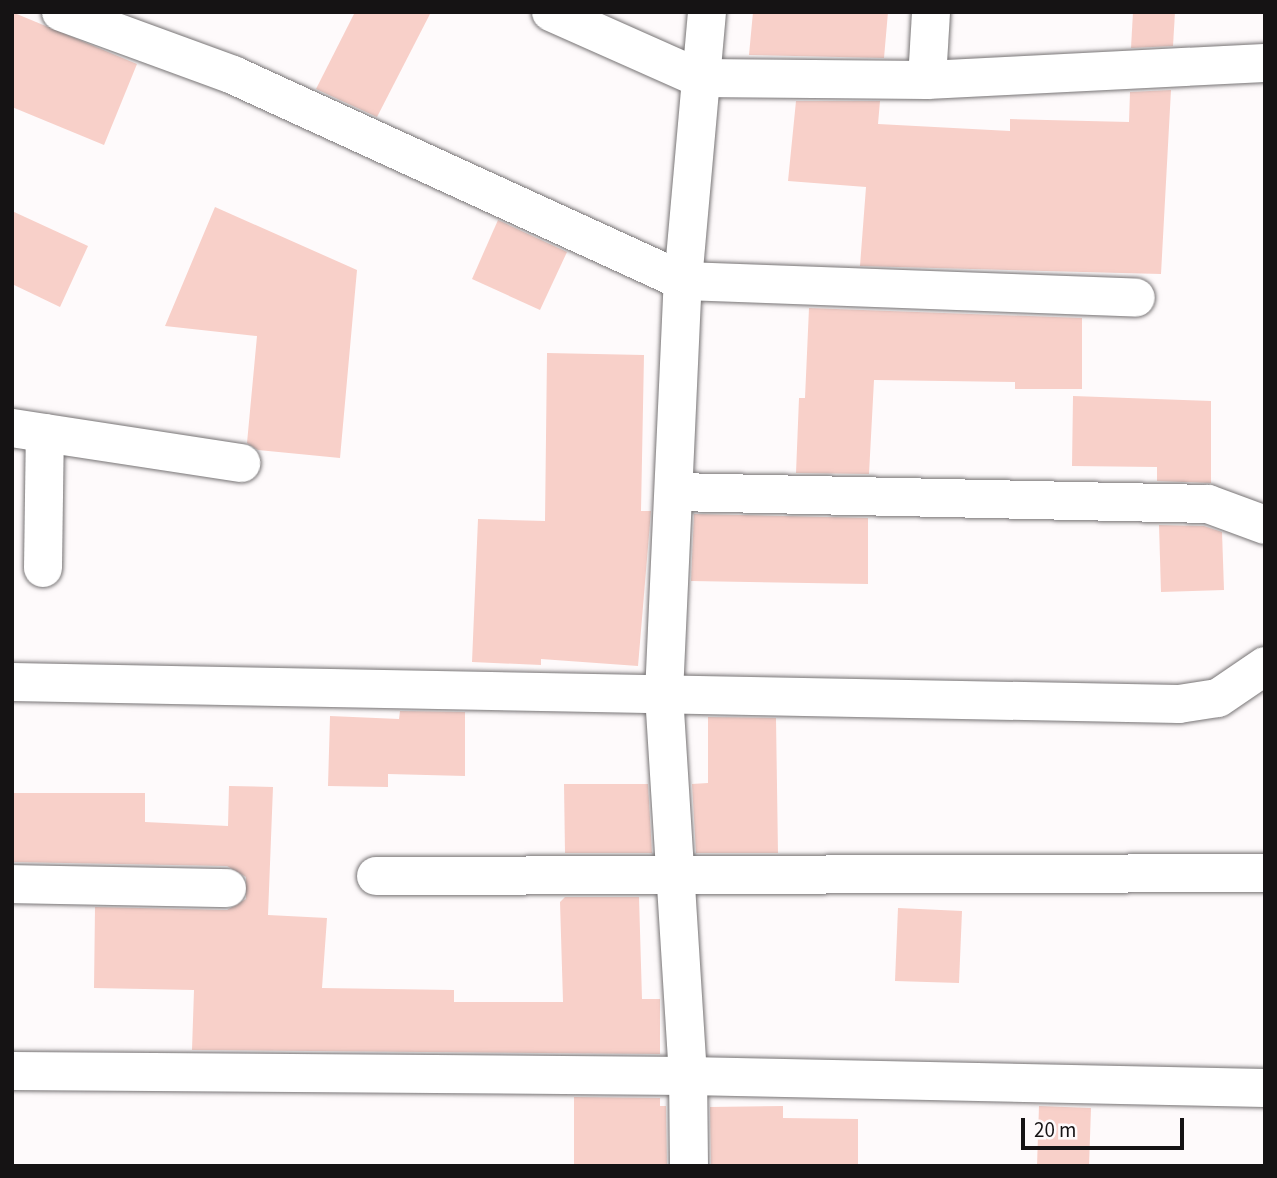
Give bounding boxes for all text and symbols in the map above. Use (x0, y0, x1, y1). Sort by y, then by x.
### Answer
scale bar (1025, 1104, 1188, 1148)
text: 20 m (1034, 1115, 1076, 1145)

